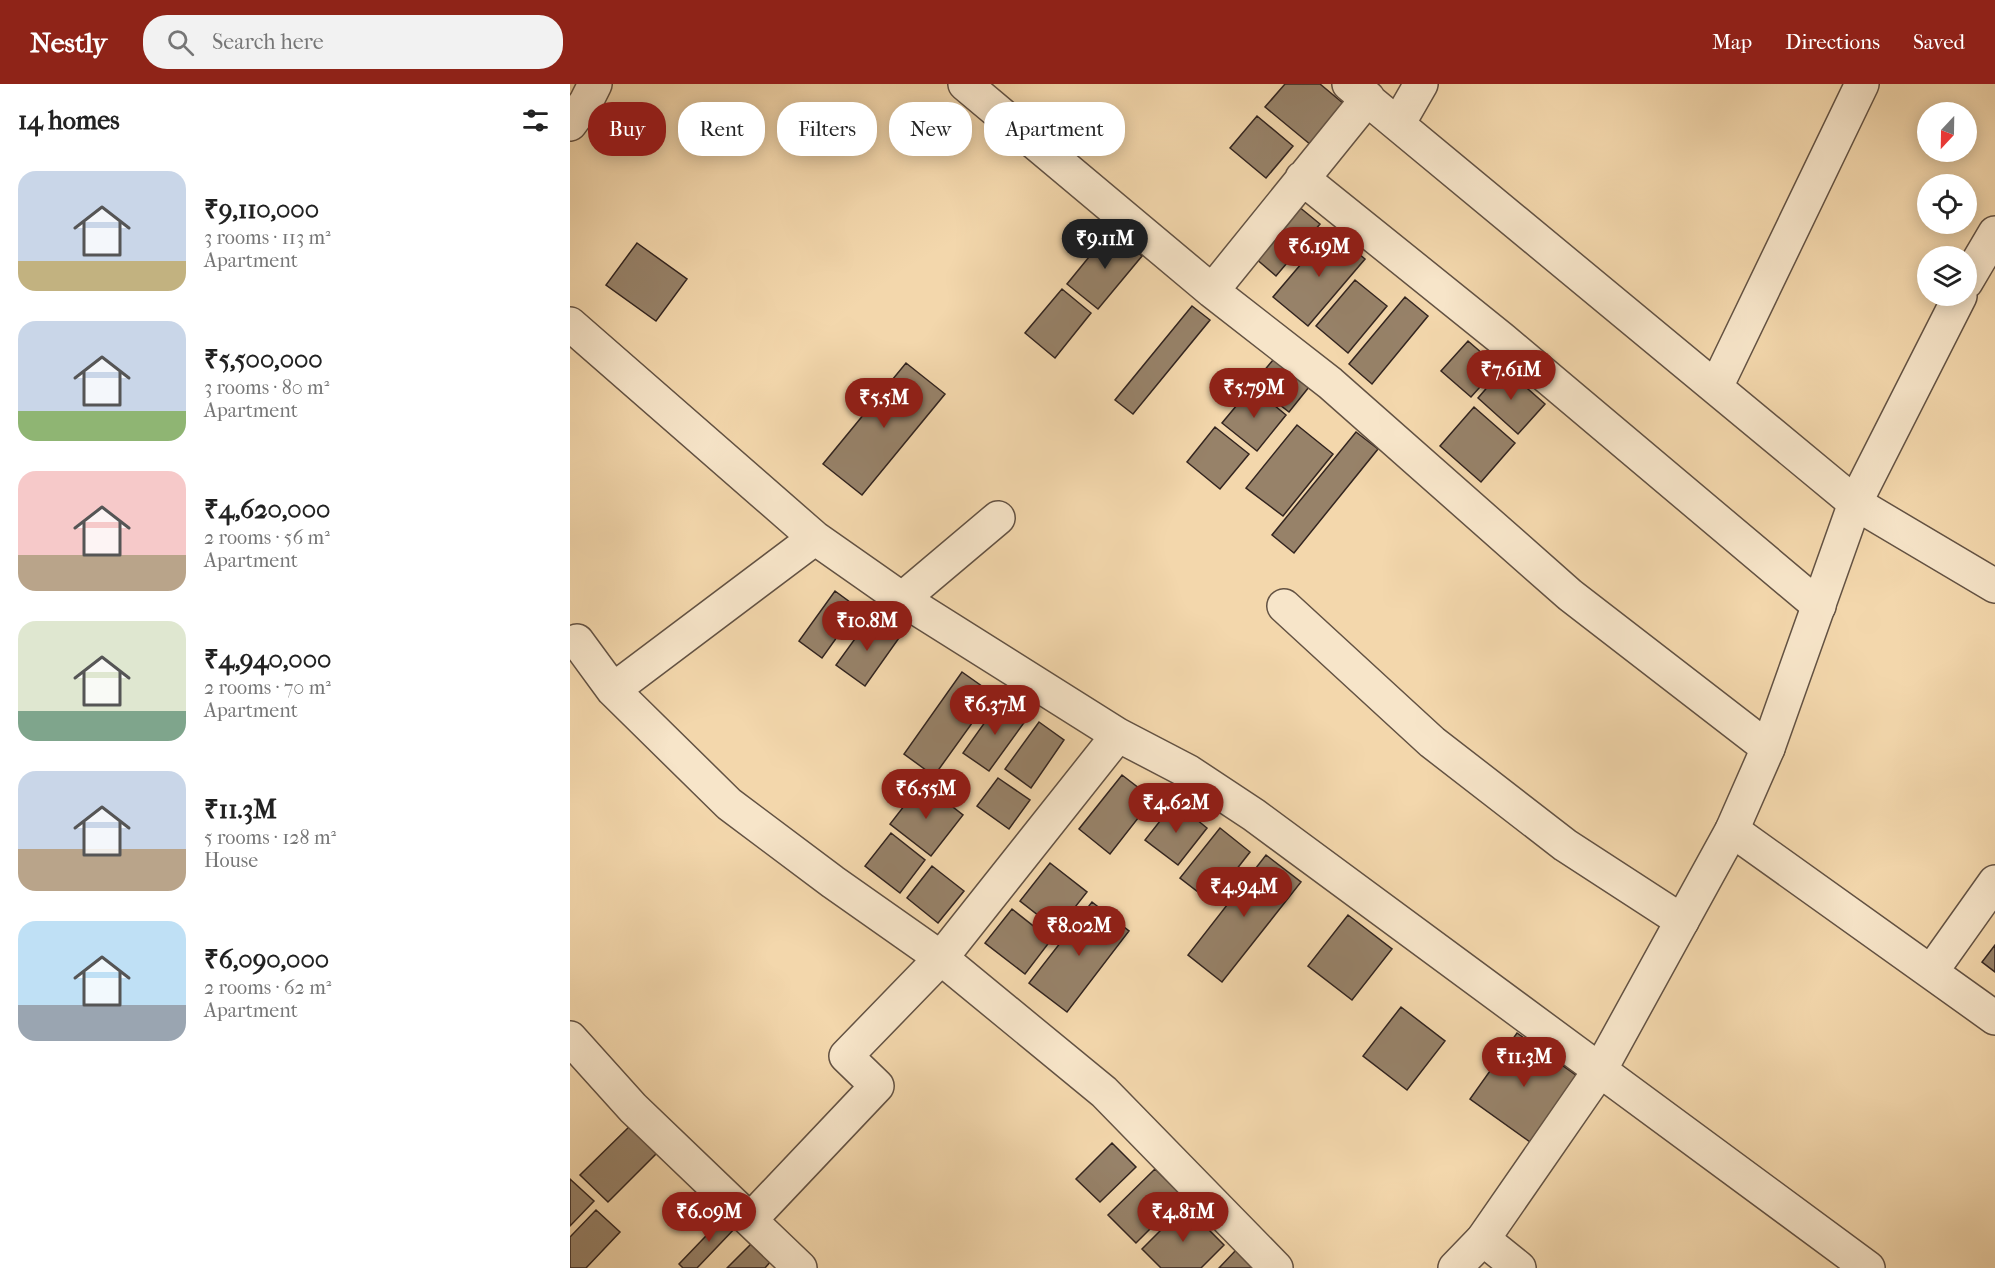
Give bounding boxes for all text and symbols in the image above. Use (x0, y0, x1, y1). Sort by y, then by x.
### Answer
search box (143, 15, 563, 69)
text: Nestly (30, 26, 107, 59)
icon: search (164, 26, 197, 59)
text: Search here (212, 29, 324, 55)
text: Map (1712, 30, 1752, 54)
text: Directions (1785, 30, 1880, 54)
text: Saved (1913, 30, 1965, 54)
chip: Buy (588, 102, 666, 156)
chip: Rent (678, 102, 765, 156)
chip: Filters (777, 102, 877, 156)
chip: New (889, 102, 972, 156)
chip: Apartment (984, 102, 1125, 156)
north arrow (1917, 102, 1977, 162)
map controls (1917, 102, 1977, 306)
icon: filters (519, 104, 552, 137)
text: 14 homes (18, 105, 120, 136)
button: locate (1917, 174, 1977, 234)
text: ₹9,110,000 (204, 194, 319, 225)
icon: home (66, 195, 138, 267)
pin: ₹9.11M (1056, 219, 1154, 270)
text: 3 rooms · 113 m² (204, 226, 331, 249)
text: ₹9.11M (1076, 227, 1134, 250)
pin: ₹6.19M (1270, 227, 1368, 278)
text: ₹6.19M (1288, 235, 1350, 258)
button: layers (1917, 246, 1977, 306)
text: Apartment (204, 249, 298, 272)
text: ₹5,500,000 (204, 344, 323, 375)
icon: home (66, 345, 138, 417)
pin: ₹7.61M (1462, 350, 1560, 401)
text: ₹7.61M (1481, 358, 1541, 381)
pin: ₹5.79M (1205, 368, 1303, 419)
text: 3 rooms · 80 m² (204, 376, 329, 399)
text: ₹5.79M (1223, 376, 1285, 399)
pin: ₹5.5M (842, 378, 926, 429)
text: ₹5.5M (859, 386, 909, 409)
text: Apartment (204, 399, 298, 422)
text: ₹4,620,000 (204, 494, 330, 525)
icon: home (66, 495, 138, 567)
text: 2 rooms · 56 m² (204, 526, 330, 549)
text: Apartment (204, 549, 298, 572)
pin: ₹10.8M (818, 601, 916, 652)
text: ₹10.8M (836, 609, 898, 632)
text: ₹4,940,000 (204, 644, 331, 675)
icon: home (66, 645, 138, 717)
text: 2 rooms · 70 m² (204, 676, 331, 699)
pin: ₹6.37M (946, 685, 1044, 736)
text: ₹6.37M (964, 693, 1026, 716)
text: Apartment (204, 699, 298, 722)
pin: ₹6.55M (877, 769, 975, 820)
text: ₹6.55M (896, 777, 956, 800)
pin: ₹4.62M (1127, 783, 1225, 834)
text: ₹4.62M (1142, 791, 1210, 814)
text: ₹11.3M (204, 794, 277, 825)
icon: home (66, 795, 138, 867)
text: 5 rooms · 128 m² (204, 826, 336, 849)
text: House (204, 849, 258, 872)
pin: ₹4.94M (1195, 867, 1293, 918)
text: ₹4.94M (1210, 875, 1278, 898)
pin: ₹8.02M (1030, 906, 1128, 957)
text: ₹8.02M (1047, 914, 1111, 937)
text: ₹6,090,000 (204, 944, 329, 975)
icon: home (66, 945, 138, 1017)
text: 2 rooms · 62 m² (204, 976, 331, 999)
text: Apartment (204, 999, 298, 1022)
pin: ₹11.3M (1475, 1037, 1573, 1088)
text: ₹11.3M (1496, 1045, 1552, 1068)
pin: ₹6.09M (660, 1192, 758, 1243)
pin: ₹4.81M (1134, 1192, 1232, 1243)
text: ₹6.09M (676, 1200, 742, 1223)
text: ₹4.81M (1151, 1200, 1215, 1223)

